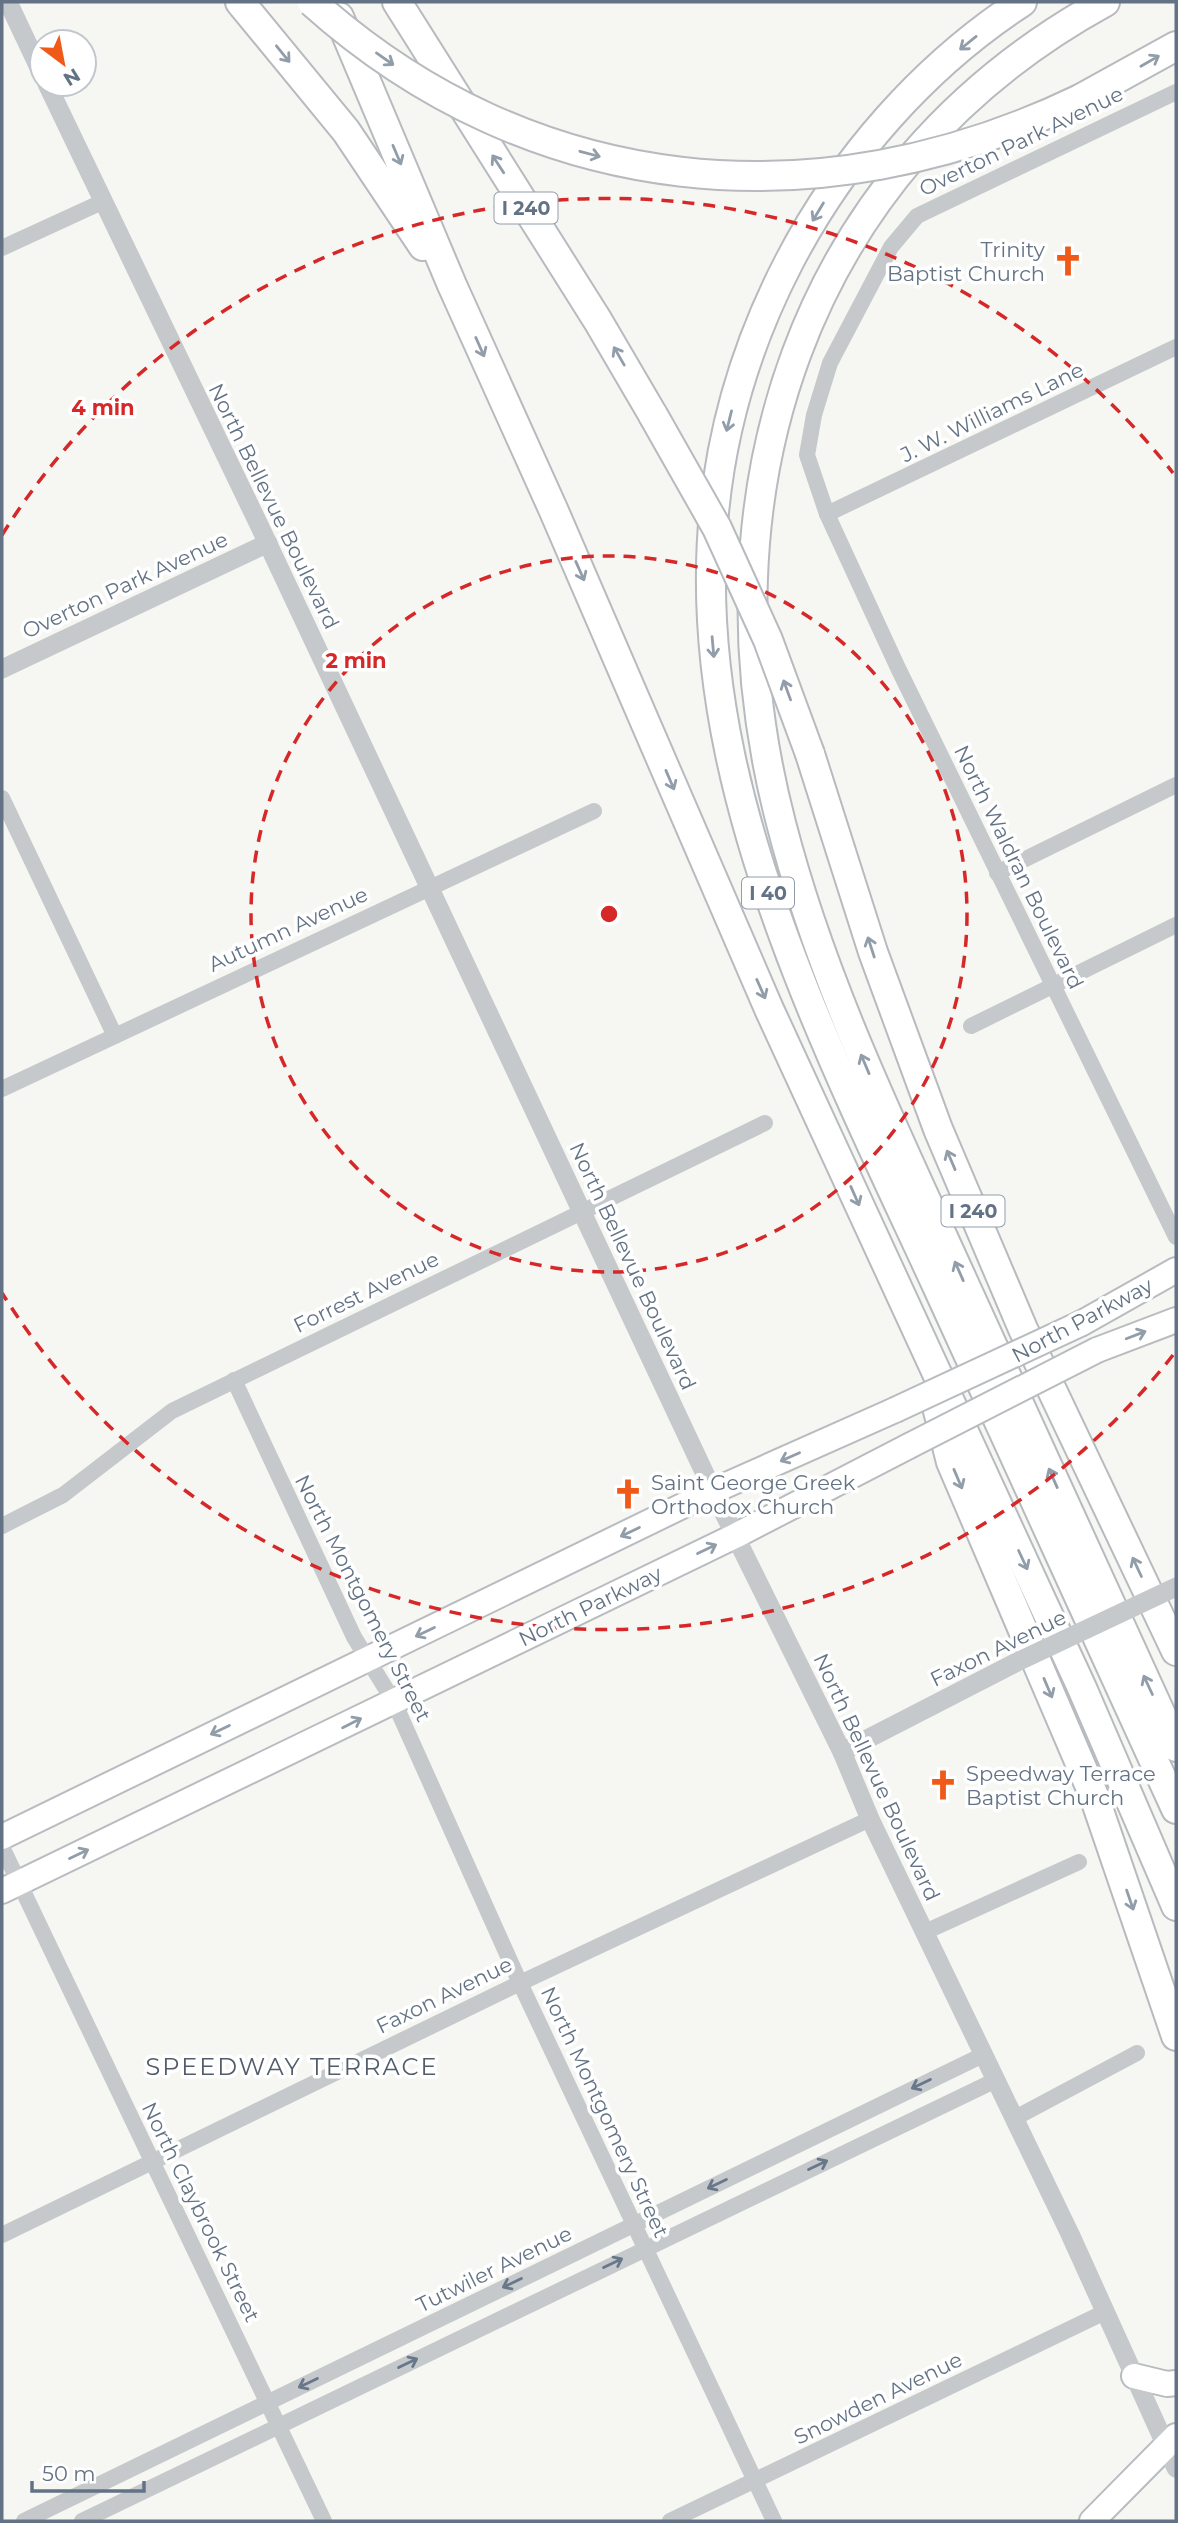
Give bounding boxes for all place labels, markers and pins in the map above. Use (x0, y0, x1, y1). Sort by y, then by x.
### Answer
place label: Trinity Baptist Church (887, 237, 1046, 286)
church icon: Trinity Baptist Church (1051, 244, 1085, 278)
centre of rings (597, 902, 621, 926)
place label: Saint George Greek Orthodox Church (651, 1470, 856, 1519)
church icon: Saint George Greek Orthodox Church (611, 1477, 645, 1511)
place label: Speedway Terrace Baptist Church (966, 1761, 1156, 1810)
church icon: Speedway Terrace Baptist Church (926, 1768, 960, 1802)

